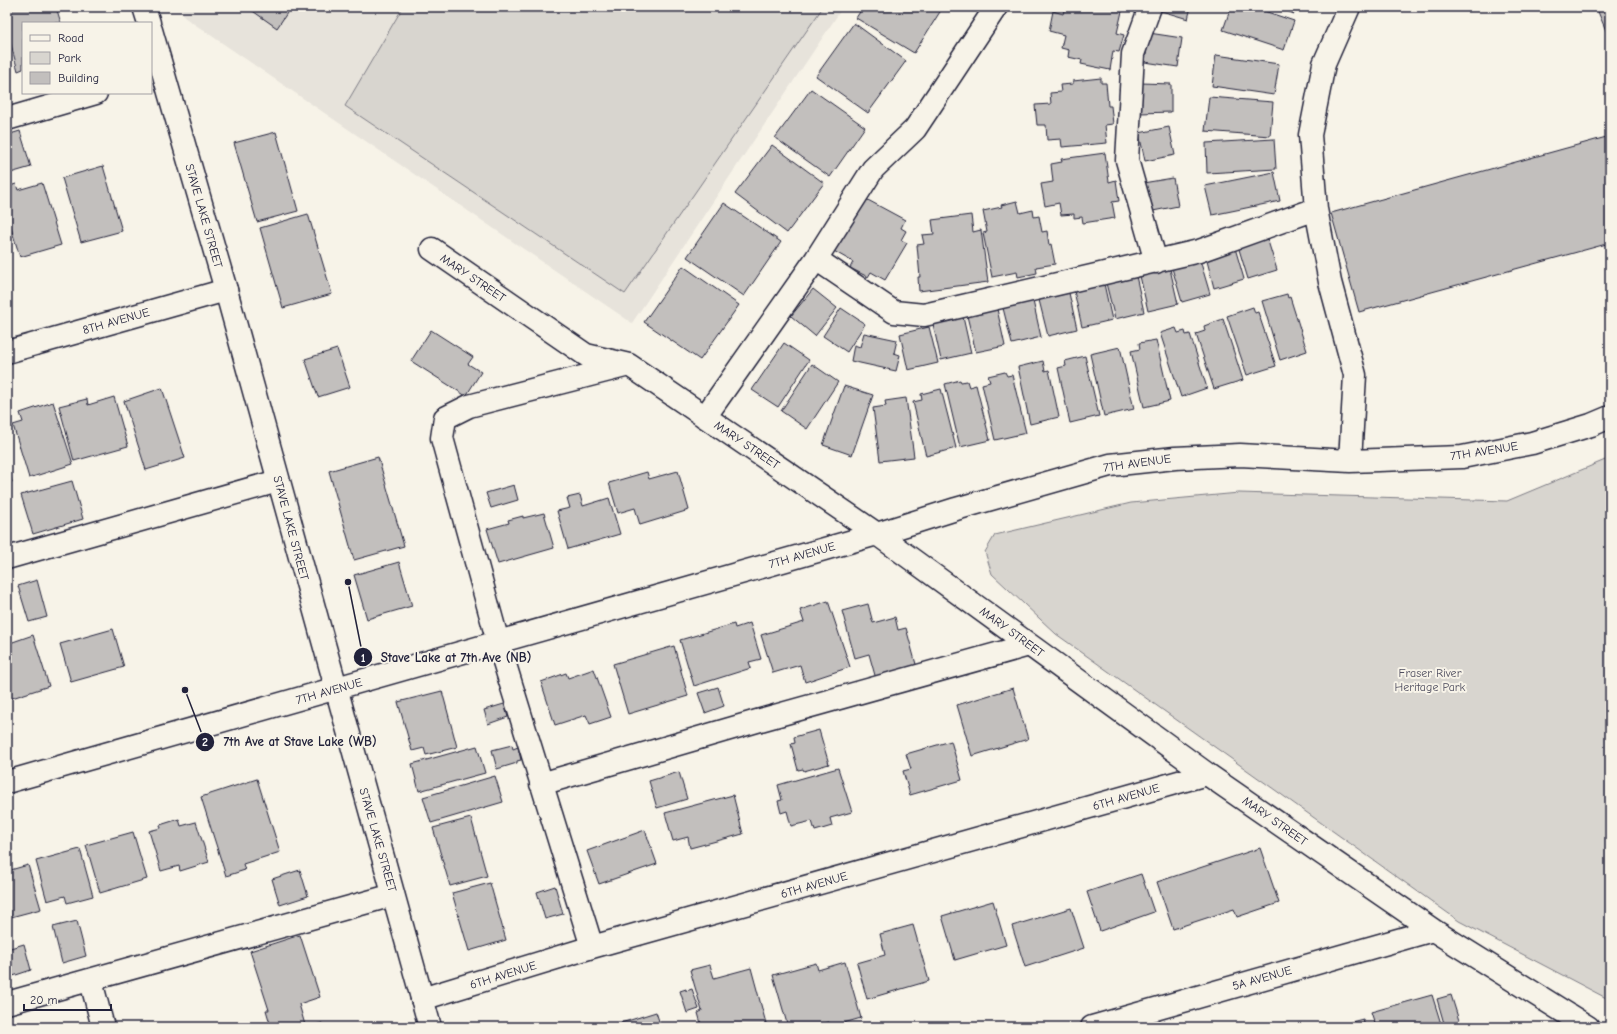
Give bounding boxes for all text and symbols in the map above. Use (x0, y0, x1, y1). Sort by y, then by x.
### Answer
legend (22, 22, 152, 94)
text: Road (58, 31, 84, 45)
text: Park (58, 51, 81, 65)
text: Building (58, 71, 99, 85)
street label: STAVE LAKE STREET (182, 162, 226, 270)
street label: MARY STREET (438, 251, 509, 305)
street label: 8TH AVENUE (81, 305, 151, 337)
street label: MARY STREET (712, 418, 783, 472)
street label: 7TH AVENUE (1449, 439, 1519, 463)
street label: 7TH AVENUE (1102, 451, 1172, 475)
street label: STAVE LAKE STREET (270, 474, 312, 583)
street label: 7TH AVENUE (767, 539, 837, 571)
street label: MARY STREET (977, 604, 1047, 660)
callout: Stave Lake at 7th Ave (NB) (353, 645, 539, 670)
text: Stave Lake at 7th Ave (NB) (381, 650, 531, 665)
text: 1 (361, 651, 366, 665)
park label: Fraser River Heritage Park (1395, 666, 1466, 694)
street label: 7TH AVENUE (294, 675, 364, 707)
callout: 7th Ave at Stave Lake (WB) (195, 729, 384, 754)
text: 7th Ave at Stave Lake (WB) (223, 734, 377, 749)
text: 2 (202, 735, 208, 749)
street label: 6TH AVENUE (1091, 781, 1161, 813)
street label: STAVE LAKE STREET (356, 786, 400, 894)
street label: MARY STREET (1240, 793, 1311, 849)
street label: 6TH AVENUE (779, 869, 849, 901)
street label: 6TH AVENUE (468, 958, 538, 992)
street label: 5A AVENUE (1231, 963, 1293, 993)
scale bar (24, 986, 111, 1012)
text: 20 m (30, 993, 58, 1007)

